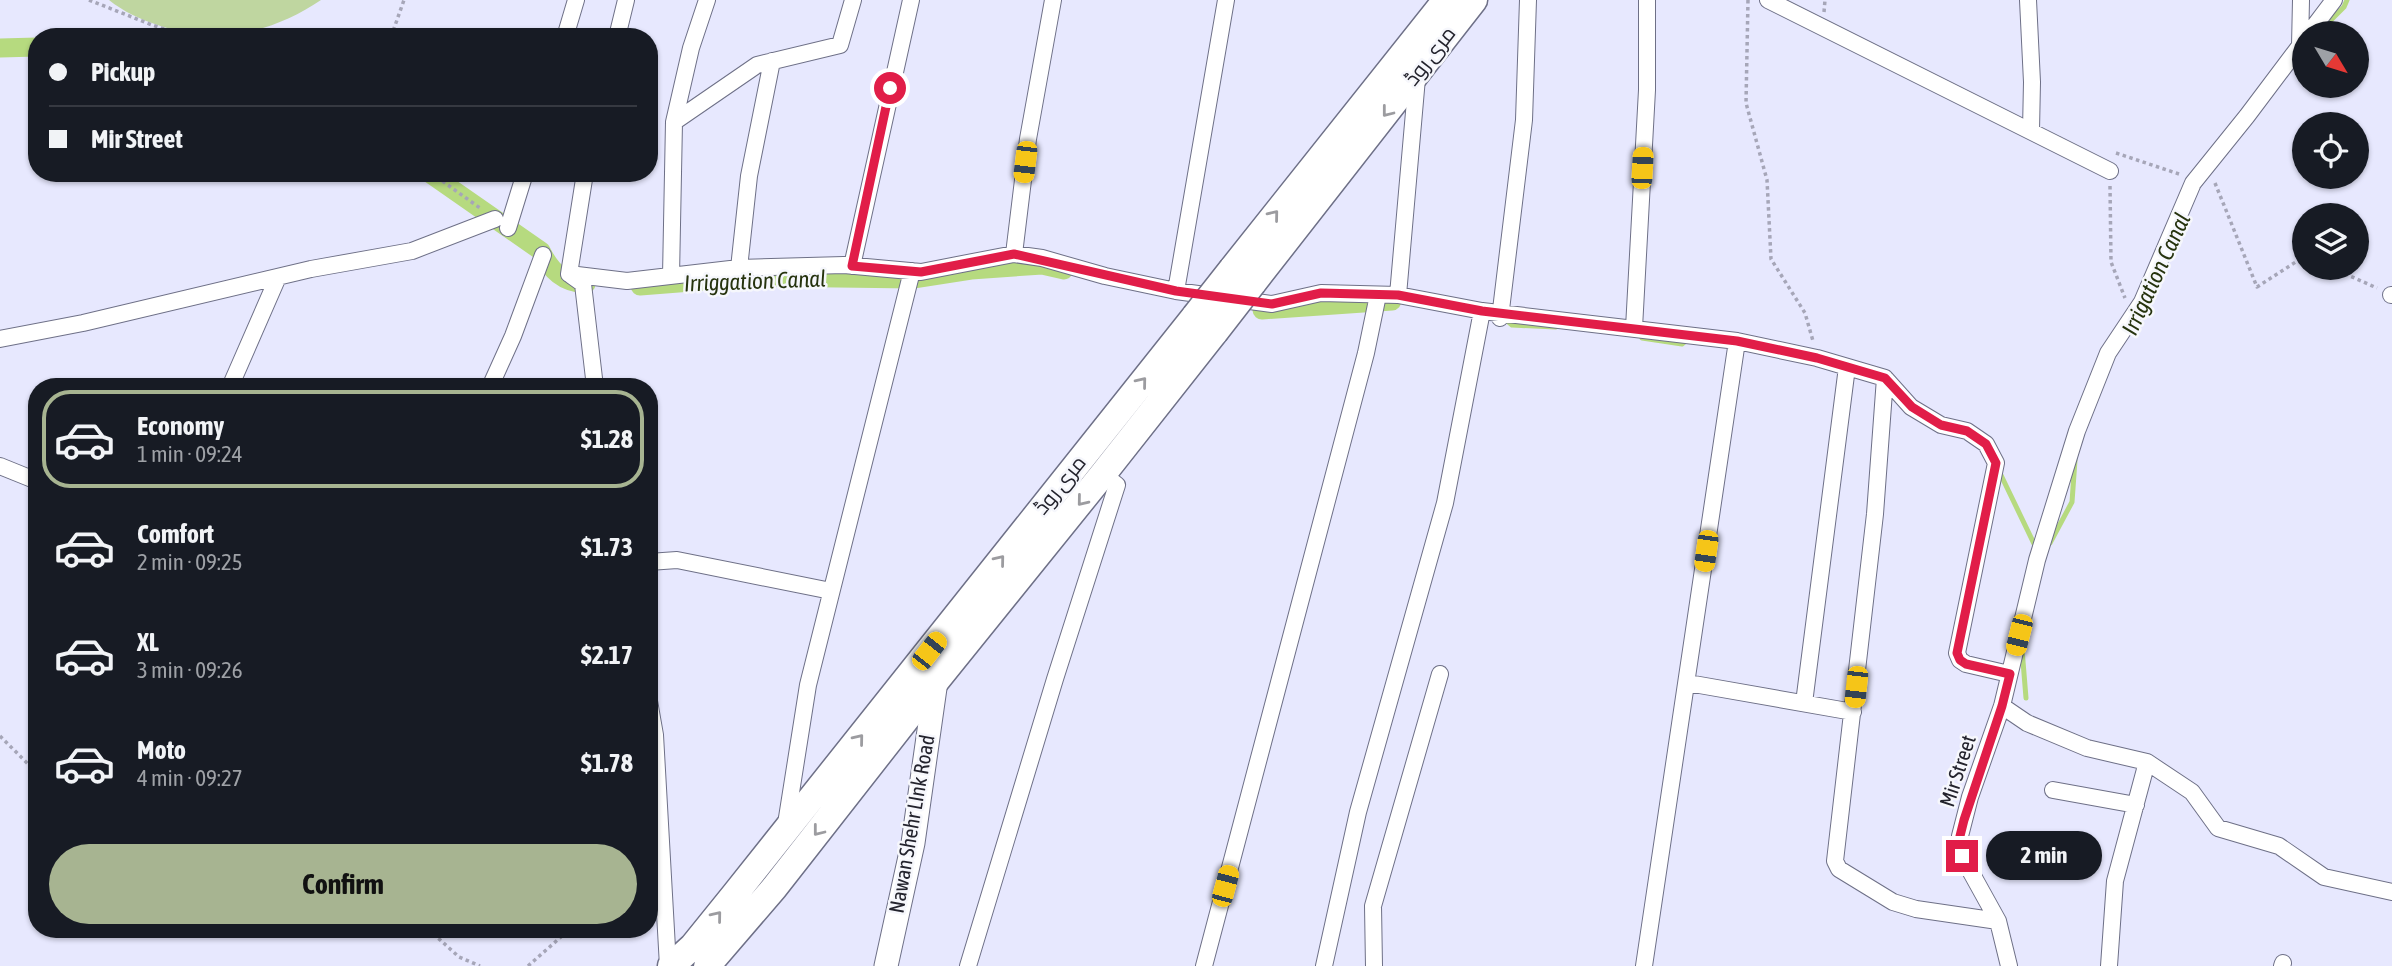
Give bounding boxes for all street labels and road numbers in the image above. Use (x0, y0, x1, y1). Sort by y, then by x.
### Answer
street label: مری روڈ (1399, 21, 1461, 91)
street label: مری روڈ (1028, 450, 1092, 520)
street label: Mir Street (1934, 732, 1980, 810)
street label: Nawan Shehr LInk Road (883, 733, 939, 915)

